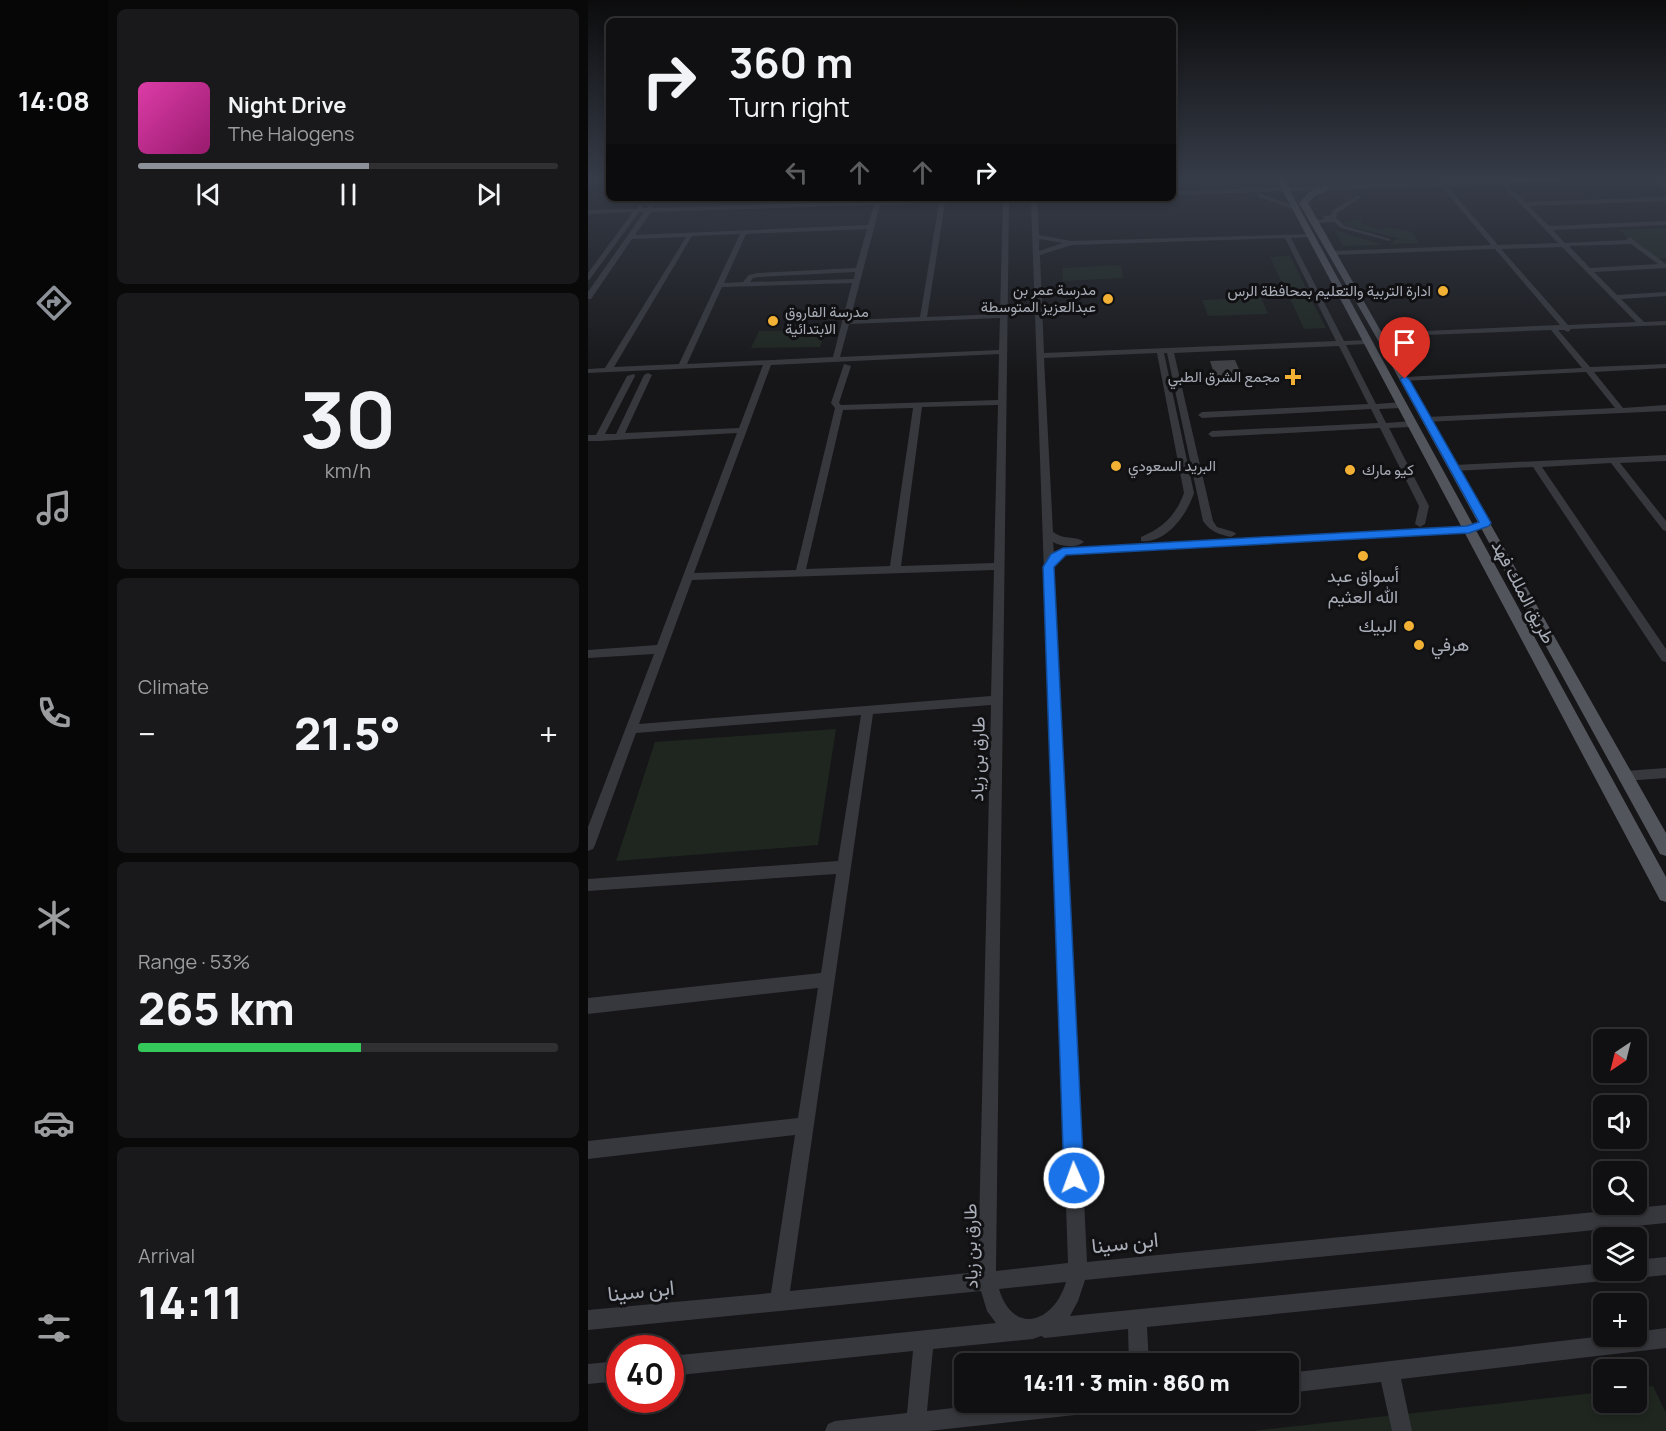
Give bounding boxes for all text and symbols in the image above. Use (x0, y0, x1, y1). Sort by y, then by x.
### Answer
text: 360 m (729, 33, 853, 91)
icon: right (630, 42, 708, 120)
text: 14:08 (18, 82, 90, 119)
text: Turn right (729, 88, 850, 125)
text: Night Drive (228, 90, 347, 120)
text: The Halogens (228, 120, 354, 147)
icon: left (780, 156, 813, 189)
icon: ahead (843, 156, 876, 189)
icon: ahead (906, 156, 939, 189)
icon: right (969, 156, 1002, 189)
icon: previous (192, 178, 225, 211)
icon: pause (332, 178, 365, 211)
icon: next (472, 178, 505, 211)
place label: مدرسة عمر بن عبدالعزيز المتوسطة (981, 279, 1096, 317)
place label: ادارة التربية والتعليم بمحافظة الرس (1227, 280, 1431, 301)
icon: directions (33, 282, 75, 324)
marker: ادارة التربية والتعليم بمحافظة الرس (1436, 284, 1450, 298)
marker: مدرسة عمر بن عبدالعزيز المتوسطة (1101, 292, 1115, 306)
place label: مدرسة الفاروق الابتدائية (785, 301, 869, 339)
marker: مدرسة الفاروق الابتدائية (766, 314, 780, 328)
pin (1379, 317, 1430, 379)
icon: arrive (1388, 326, 1421, 359)
text: 30 (300, 365, 396, 471)
place label: مجمع الشرق الطبي (1168, 366, 1280, 390)
marker: مجمع الشرق الطبي (1284, 368, 1302, 386)
place label: البريد السعودي (1128, 455, 1216, 479)
text: km/h (325, 457, 371, 484)
marker: البريد السعودي (1109, 459, 1123, 473)
place label: كيو مارك (1362, 459, 1414, 480)
marker: كيو مارك (1343, 463, 1357, 477)
icon: music (33, 487, 75, 529)
street label: طريق الملك فهد (1487, 536, 1561, 647)
marker: أسواق عبد الله العثيم (1356, 549, 1370, 563)
place label: أسواق عبد الله العثيم (1327, 563, 1399, 609)
place label: البيك (1358, 613, 1397, 637)
marker: البيك (1402, 619, 1416, 633)
place label: هرفي (1431, 632, 1469, 660)
marker: هرفي (1412, 638, 1426, 652)
text: Climate (138, 673, 209, 700)
icon: phone (33, 692, 75, 734)
text: 21.5° (294, 702, 401, 764)
text: − (138, 711, 156, 756)
text: + (539, 711, 558, 756)
street label: طارق بن زياد (964, 716, 990, 802)
icon: climate (33, 897, 75, 939)
text: Range · 53% (138, 948, 250, 975)
text: 265 km (138, 977, 295, 1039)
north arrow (1593, 1029, 1647, 1083)
map controls (1593, 1029, 1647, 1413)
button: sound (1593, 1095, 1647, 1149)
icon: car (33, 1102, 75, 1144)
position arrow (1042, 1146, 1106, 1210)
button: search (1593, 1161, 1647, 1215)
street label: طارق بن زياد (957, 1203, 983, 1289)
street label: ابن سينا (1090, 1225, 1160, 1259)
button: layers (1593, 1227, 1647, 1281)
text: Arrival (138, 1242, 195, 1269)
text: 14:11 (138, 1271, 243, 1333)
street label: ابن سينا (606, 1273, 676, 1307)
button: + (1593, 1293, 1647, 1347)
icon: filters (33, 1307, 75, 1349)
speed limit sign: 40 (606, 1335, 684, 1413)
button: − (1593, 1359, 1647, 1413)
text: 14:11 · 3 min · 860 m (1023, 1368, 1230, 1398)

